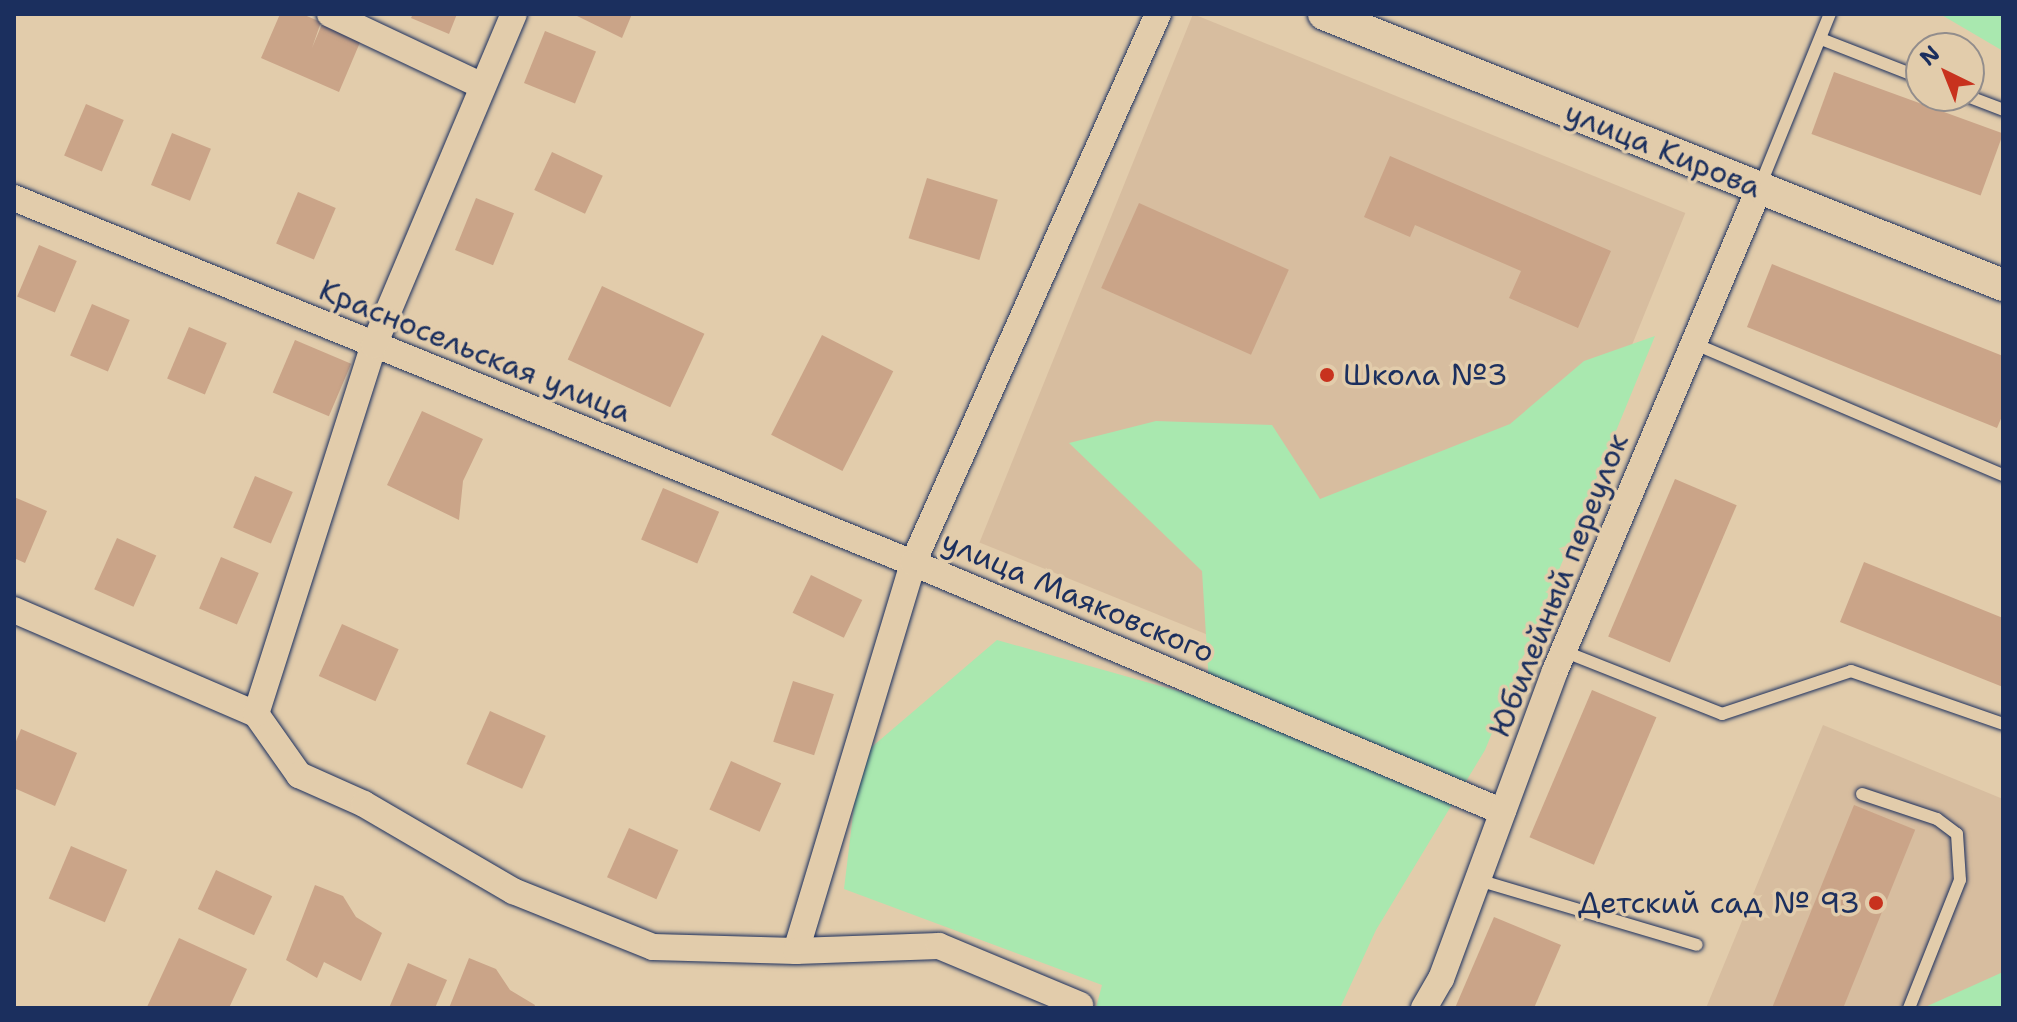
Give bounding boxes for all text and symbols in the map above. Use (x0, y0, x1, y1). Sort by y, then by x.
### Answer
north arrow (1905, 32, 1985, 112)
text: N (1913, 39, 1946, 72)
street label: улица Кирова (1560, 94, 1766, 206)
street label: Красносельская улица (314, 272, 636, 430)
place label: Школа №3 (1343, 357, 1508, 393)
marker: Школа №3 (1318, 366, 1336, 384)
street label: Юбилейный переулок (1482, 428, 1636, 742)
street label: улица Маяковского (936, 523, 1220, 671)
place label: Детский сад № 93 (1578, 885, 1860, 921)
marker: Детский сад № 93 (1867, 894, 1885, 912)

